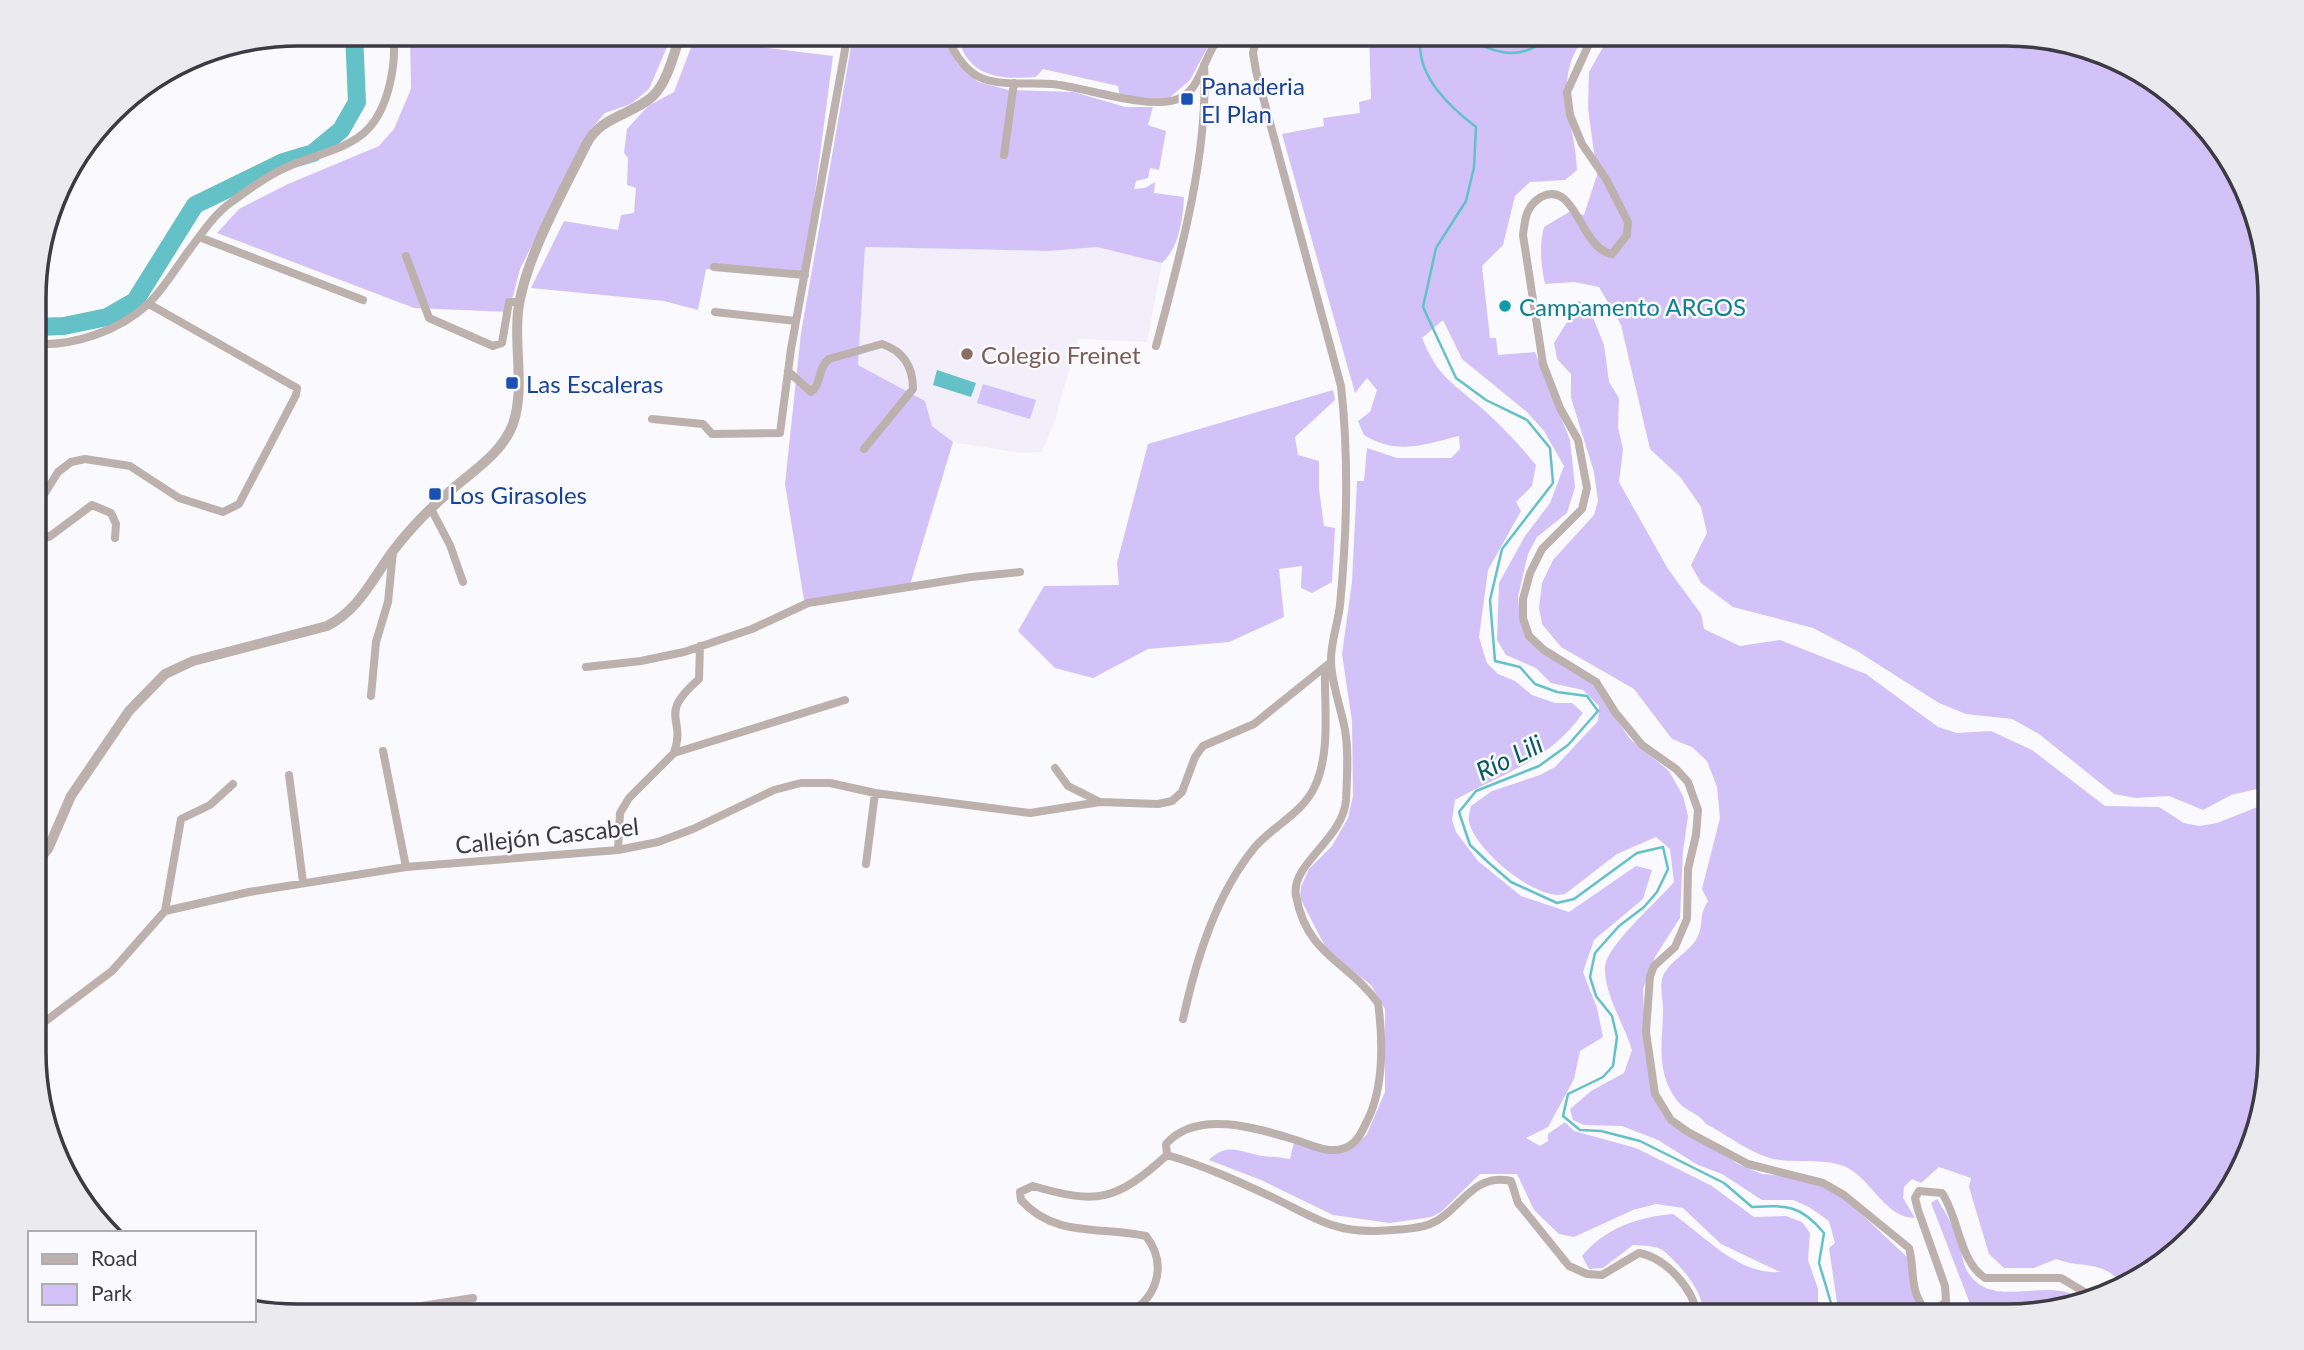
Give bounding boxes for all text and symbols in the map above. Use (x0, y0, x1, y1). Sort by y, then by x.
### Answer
place label: Panaderia El Plan (1201, 71, 1305, 128)
marker: Panaderia El Plan (1179, 91, 1195, 107)
place label: Campamento ARGOS (1519, 292, 1746, 321)
marker: Campamento ARGOS (1497, 298, 1513, 314)
place label: Colegio Freinet (981, 340, 1141, 369)
marker: Colegio Freinet (959, 346, 975, 362)
place label: Las Escaleras (526, 369, 663, 398)
marker: Las Escaleras (504, 375, 520, 391)
place label: Los Girasoles (449, 480, 587, 509)
marker: Los Girasoles (427, 486, 443, 502)
water label: Río Lili (1470, 727, 1548, 787)
street label: Callejón Cascabel (454, 811, 640, 859)
legend (28, 1231, 256, 1322)
text: Road (91, 1245, 138, 1270)
text: Park (91, 1280, 132, 1305)

